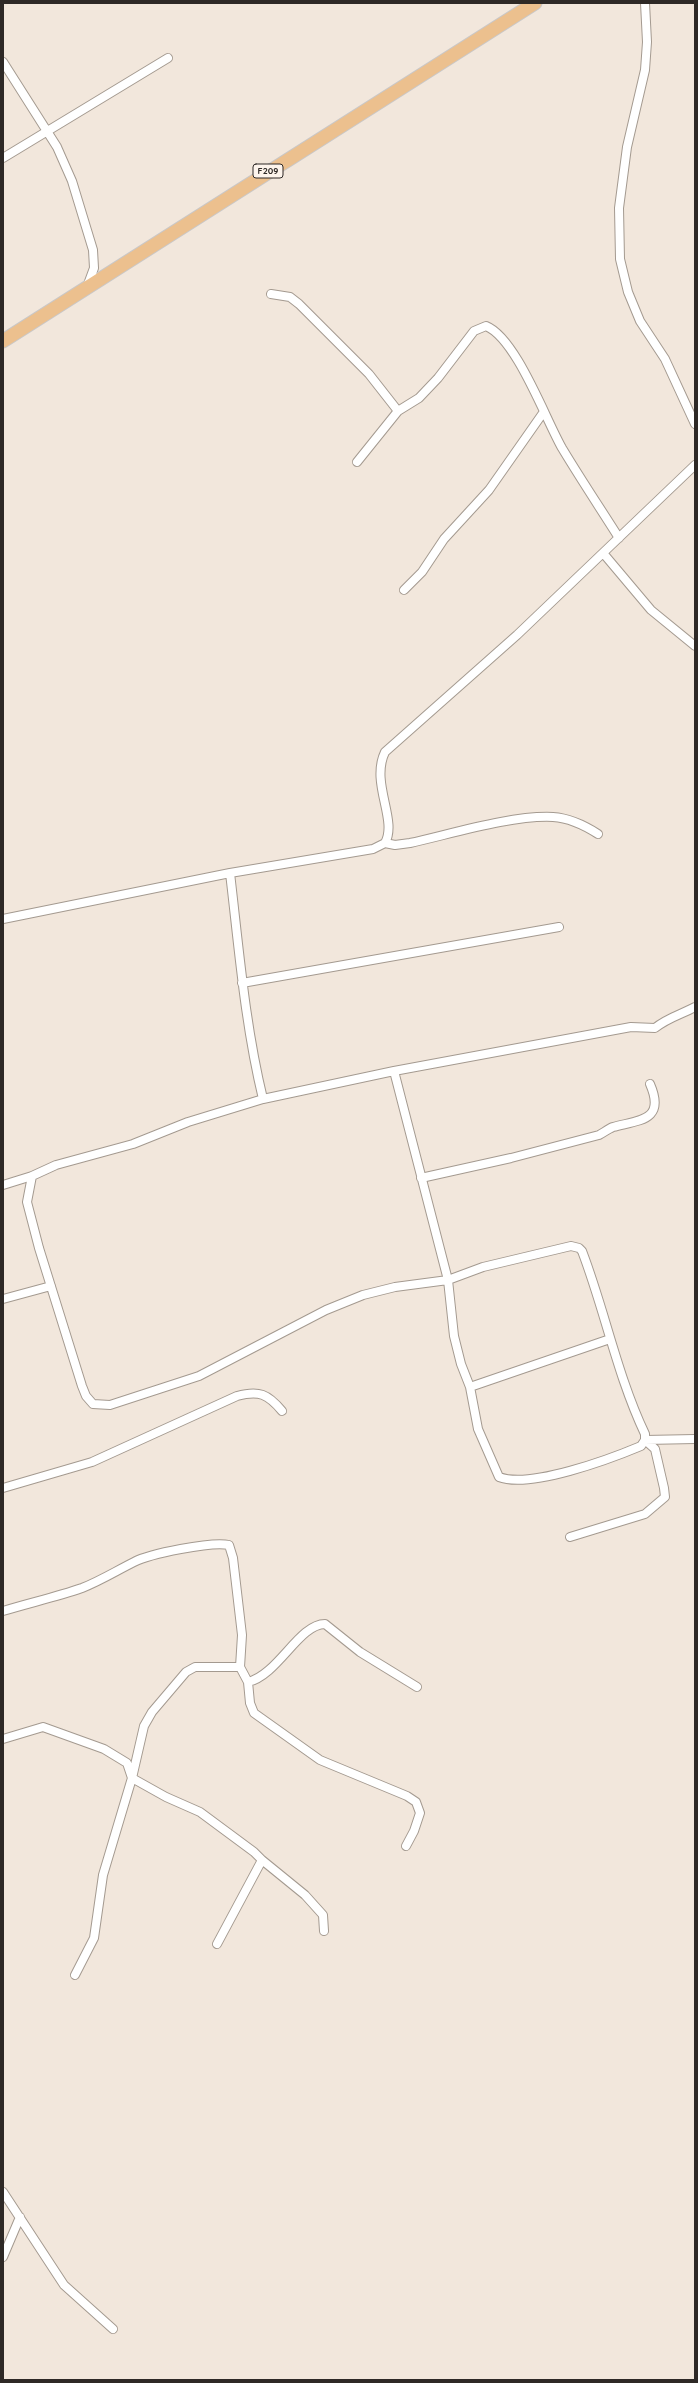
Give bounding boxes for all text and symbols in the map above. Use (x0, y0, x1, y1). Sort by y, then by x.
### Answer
road number: F209 (253, 164, 283, 178)

